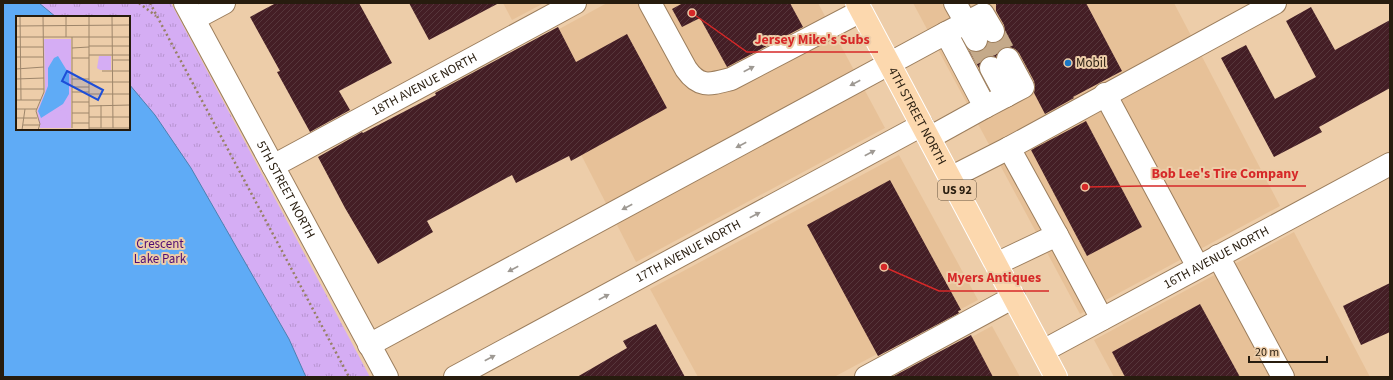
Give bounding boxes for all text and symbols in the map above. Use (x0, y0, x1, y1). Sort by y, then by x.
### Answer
inset map (16, 16, 130, 130)
callout: Jersey Mike's Subs (747, 26, 878, 52)
text: Jersey Mike's Subs (754, 30, 870, 50)
street label: 18TH AVENUE NORTH (368, 48, 480, 120)
place label: Mobil (1076, 54, 1106, 72)
marker: Mobil (1063, 58, 1073, 68)
street label: 4TH STREET NORTH (884, 64, 951, 168)
one-way arrow (744, 66, 755, 72)
one-way arrow (849, 79, 861, 86)
street label: 5TH STREET NORTH (252, 137, 319, 242)
one-way arrow (735, 141, 747, 148)
one-way arrow (864, 150, 876, 157)
callout: Bob Lee's Tire Company (1143, 160, 1306, 186)
text: Bob Lee's Tire Company (1151, 164, 1299, 184)
road number: US 92 (938, 180, 976, 200)
one-way arrow (621, 203, 633, 210)
one-way arrow (749, 212, 761, 218)
street label: 17TH AVENUE NORTH (632, 215, 744, 287)
street label: 16TH AVENUE NORTH (1160, 222, 1272, 293)
park label: Crescent Lake Park (134, 235, 187, 268)
one-way arrow (507, 265, 518, 272)
callout: Myers Antiques (939, 265, 1049, 291)
text: Myers Antiques (947, 268, 1041, 288)
one-way arrow (598, 293, 610, 300)
scale bar (1249, 338, 1327, 364)
text: 20 m (1255, 344, 1279, 361)
one-way arrow (484, 355, 495, 362)

